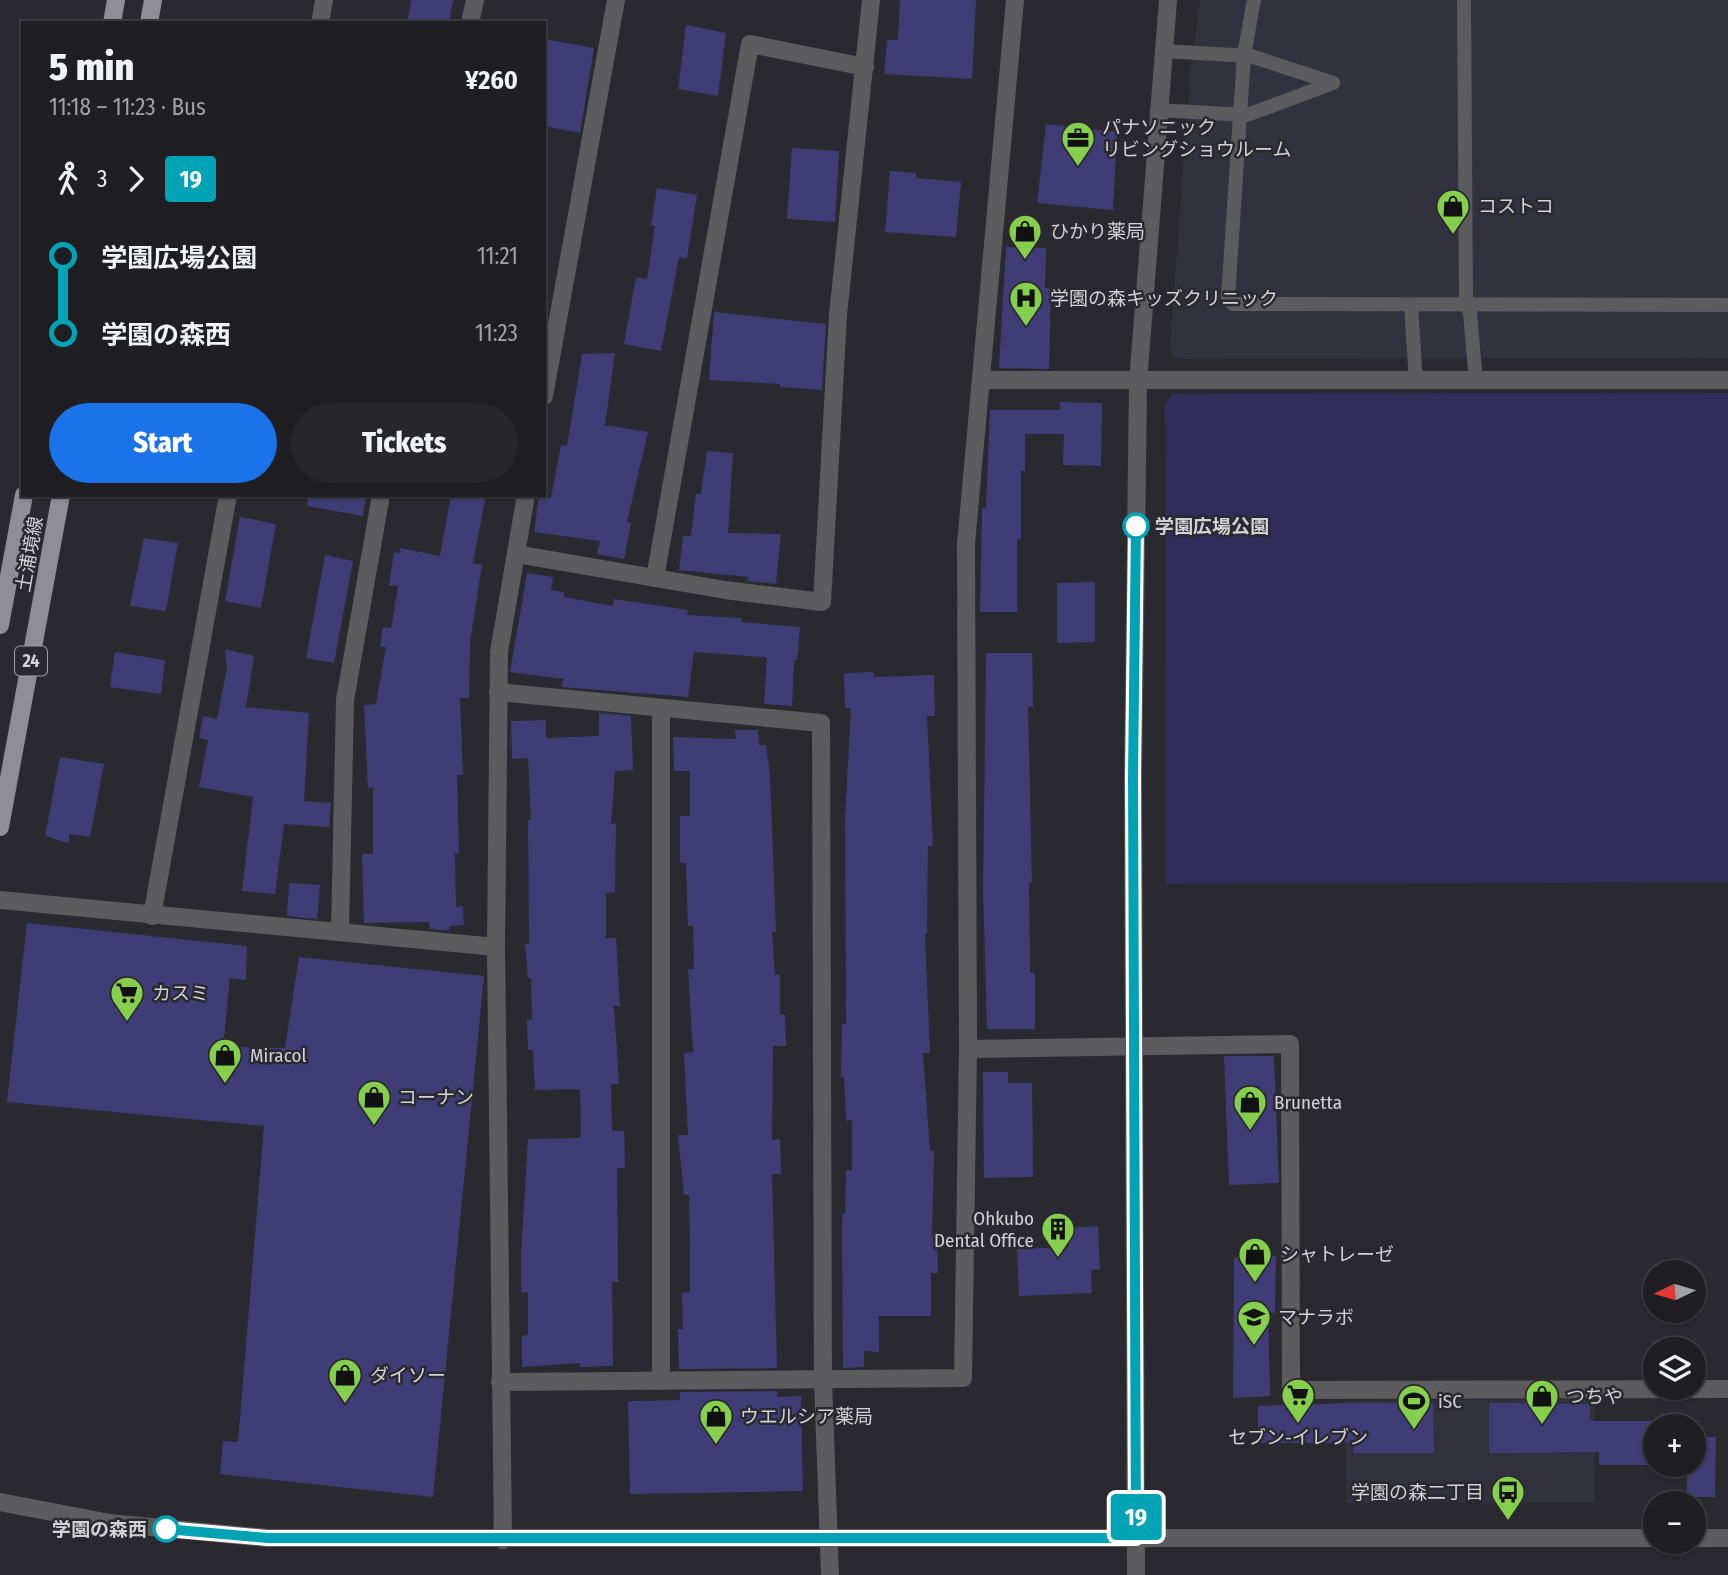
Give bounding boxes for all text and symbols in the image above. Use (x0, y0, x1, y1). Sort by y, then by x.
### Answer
text: 5 min (49, 44, 134, 90)
text: ¥260 (465, 65, 518, 96)
text: 11:18 – 11:23 · Bus (49, 93, 206, 121)
place label: パナソニック リビングショウルーム (1102, 116, 1291, 161)
office icon: パナソニック リビングショウルーム (1059, 119, 1097, 168)
icon: walk (49, 160, 87, 198)
icon: forward (117, 160, 155, 198)
text: 3 (97, 165, 107, 193)
text: 19 (179, 165, 202, 193)
shop icon: コストコ (1434, 187, 1472, 236)
place label: コストコ (1478, 195, 1554, 218)
shop icon: ひかり薬局 (1006, 212, 1044, 261)
place label: ひかり薬局 (1050, 220, 1145, 243)
text: 11:21 (477, 242, 518, 270)
text: 学園広場公園 (101, 243, 257, 274)
hospital icon: 学園の森キッズクリニック (1007, 279, 1045, 328)
place label: 学園の森キッズクリニック (1050, 287, 1278, 310)
text: 11:23 (475, 319, 518, 347)
text: 学園の森西 (101, 320, 231, 351)
button: Start (49, 403, 277, 483)
button: Tickets (291, 403, 518, 483)
marker: 学園広場公園 (1123, 513, 1149, 539)
street label: 土浦境線 (12, 515, 47, 594)
place label: 学園広場公園 (1155, 515, 1269, 538)
road number: 24 (15, 646, 47, 676)
supermarket icon: カスミ (108, 974, 146, 1023)
place label: カスミ (152, 982, 209, 1005)
shop icon: Miracol (206, 1036, 244, 1085)
place label: Miracol (250, 1044, 306, 1067)
shop icon: コーナン (355, 1078, 393, 1127)
shop icon: Brunetta (1231, 1083, 1269, 1132)
place label: コーナン (398, 1086, 474, 1109)
place label: Brunetta (1274, 1091, 1342, 1114)
place label: Ohkubo Dental Office (934, 1207, 1034, 1252)
building icon: Ohkubo Dental Office (1039, 1210, 1077, 1259)
shop icon: シャトレーゼ (1236, 1235, 1274, 1284)
place label: シャトレーゼ (1280, 1243, 1394, 1266)
north arrow (1643, 1260, 1706, 1323)
map controls (1643, 1260, 1706, 1554)
school or university icon: マナラボ (1235, 1298, 1273, 1347)
place label: マナラボ (1278, 1306, 1354, 1329)
button: layers (1643, 1337, 1706, 1400)
shop icon: ダイソー (326, 1356, 364, 1405)
place label: ダイソー (370, 1364, 446, 1387)
supermarket icon: セブン-イレブン (1279, 1376, 1317, 1425)
shop icon: つちや (1523, 1377, 1561, 1426)
sports icon: iSC (1395, 1382, 1433, 1431)
place label: つちや (1566, 1385, 1623, 1408)
place label: iSC (1438, 1390, 1462, 1413)
shop icon: ウエルシア薬局 (697, 1397, 735, 1446)
place label: ウエルシア薬局 (740, 1405, 873, 1428)
button: + (1643, 1414, 1706, 1477)
place label: セブン-イレブン (1228, 1426, 1368, 1449)
bus stop icon: 学園の森二丁目 (1489, 1473, 1527, 1522)
place label: 学園の森二丁目 (1351, 1481, 1484, 1504)
button: − (1643, 1491, 1706, 1554)
line badge: 19 (1104, 1494, 1168, 1540)
text: 19 (1125, 1503, 1147, 1531)
marker: 学園の森西 (153, 1516, 179, 1542)
place label: 学園の森西 (52, 1518, 147, 1541)

